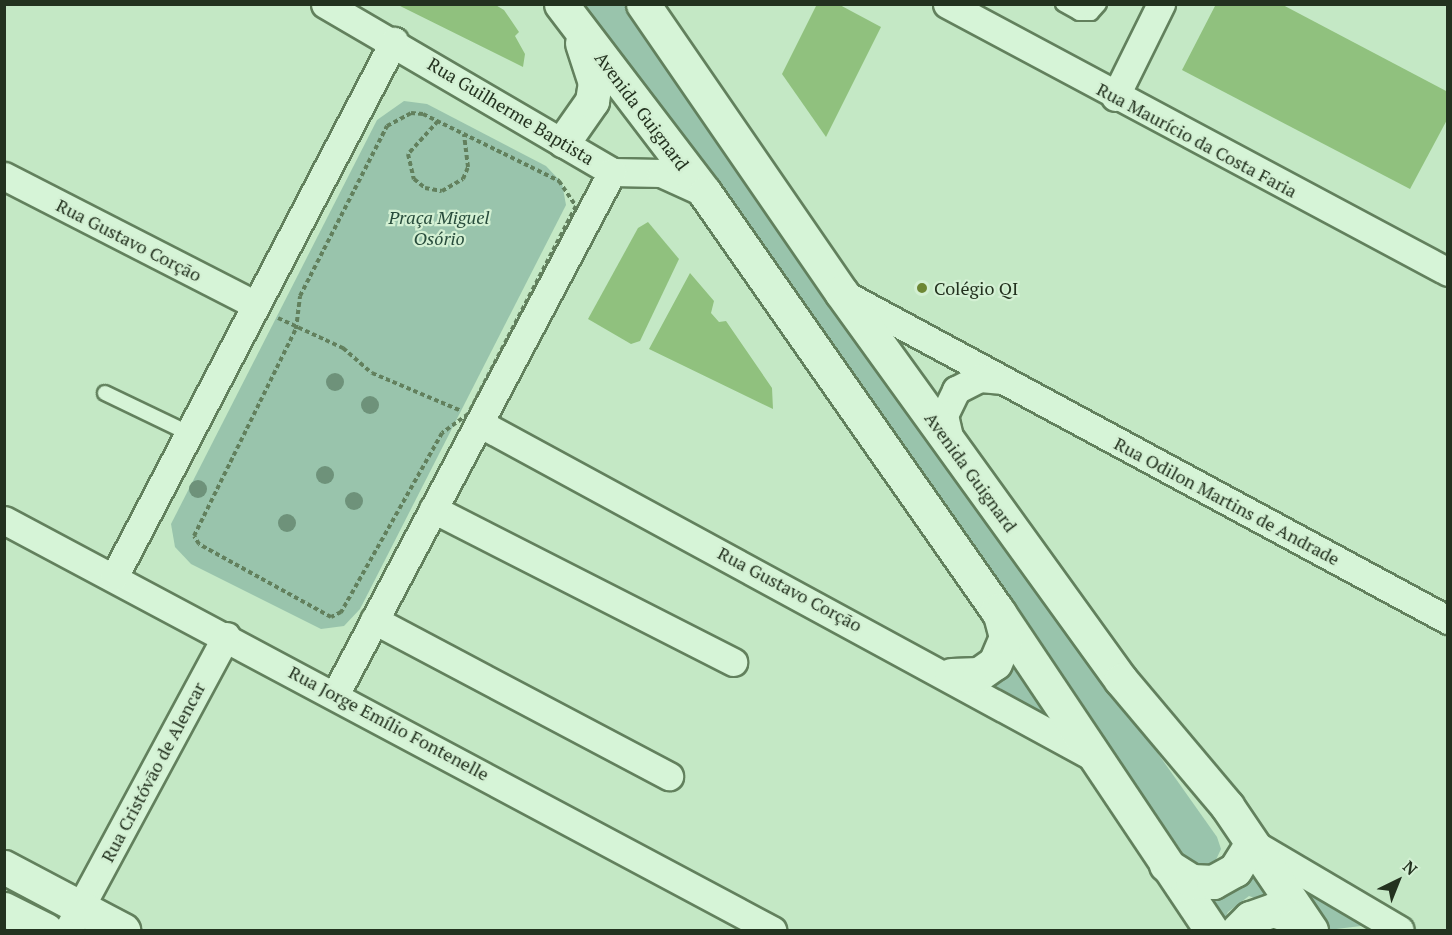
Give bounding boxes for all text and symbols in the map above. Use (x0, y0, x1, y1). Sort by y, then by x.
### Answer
street label: Avenida Guignard (590, 48, 694, 174)
street label: Rua Guilherme Baptista (424, 53, 598, 169)
street label: Rua Maurício da Costa Faria (1093, 78, 1301, 202)
street label: Rua Gustavo Corção (53, 194, 205, 286)
park label: Praça Miguel Osório (389, 207, 489, 250)
place label: Colégio QI (934, 277, 1018, 299)
marker: Colégio QI (915, 281, 929, 295)
street label: Avenida Guignard (920, 408, 1022, 536)
street label: Rua Odilon Martins de Andrade (1110, 432, 1344, 570)
street label: Rua Gustavo Corção (714, 542, 866, 636)
street label: Rua Jorge Emílio Fontenelle (285, 661, 493, 785)
street label: Rua Cristóvão de Alencar (96, 678, 210, 866)
north arrow (1368, 851, 1428, 911)
text: N (1398, 856, 1422, 880)

